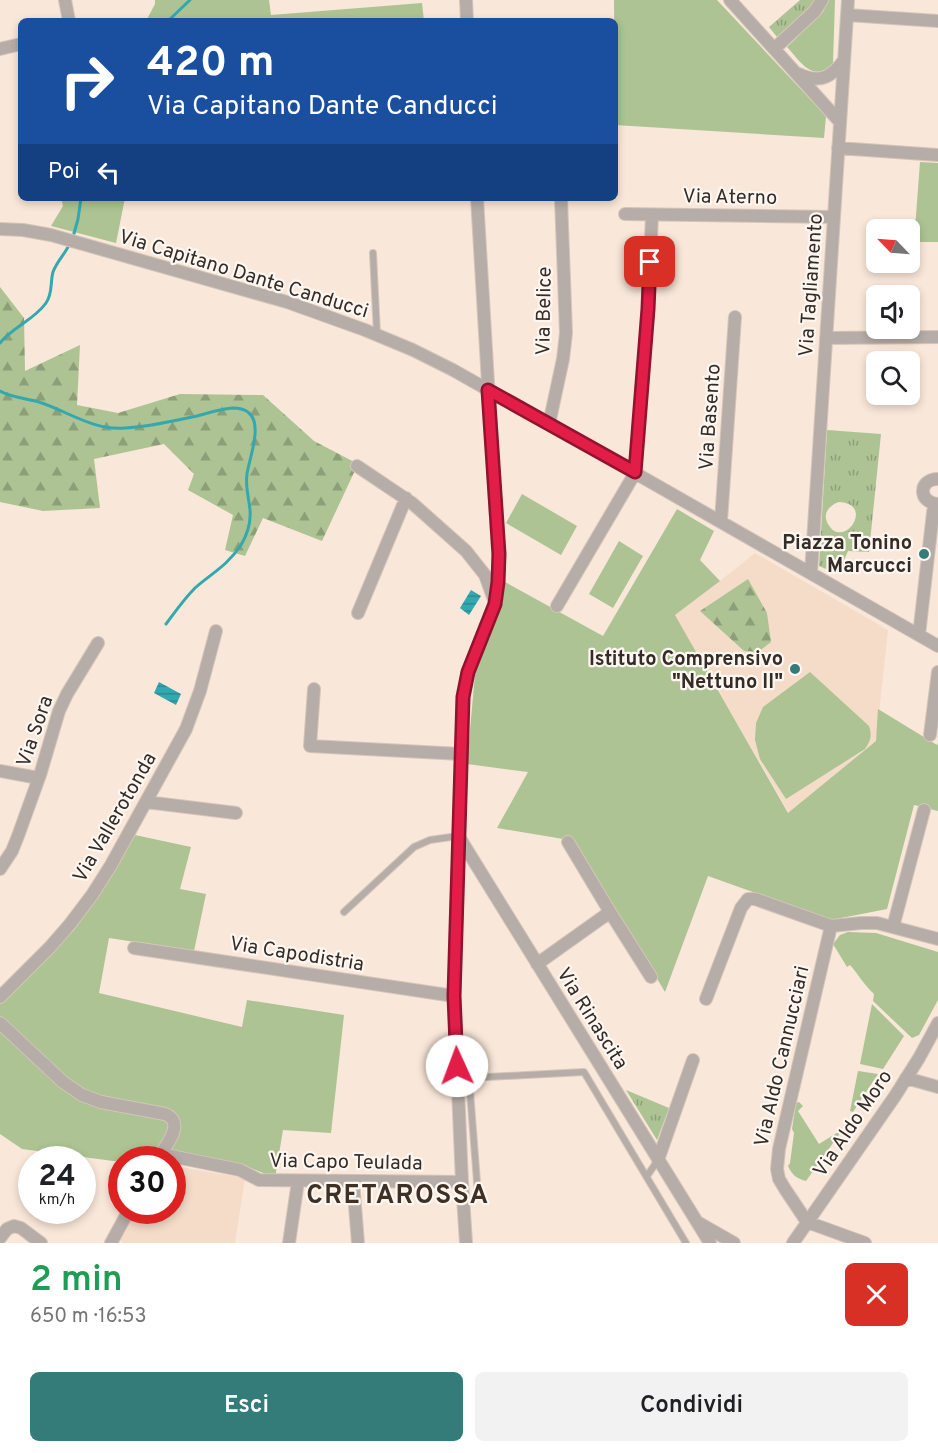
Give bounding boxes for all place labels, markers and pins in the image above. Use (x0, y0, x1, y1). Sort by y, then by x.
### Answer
pin (624, 236, 675, 287)
place label: Piazza Tonino Marcucci (782, 531, 912, 580)
marker: Piazza Tonino Marcucci (917, 547, 931, 561)
place label: Istituto Comprensivo "Nettuno II" (589, 647, 783, 696)
marker: Istituto Comprensivo "Nettuno II" (788, 662, 802, 676)

